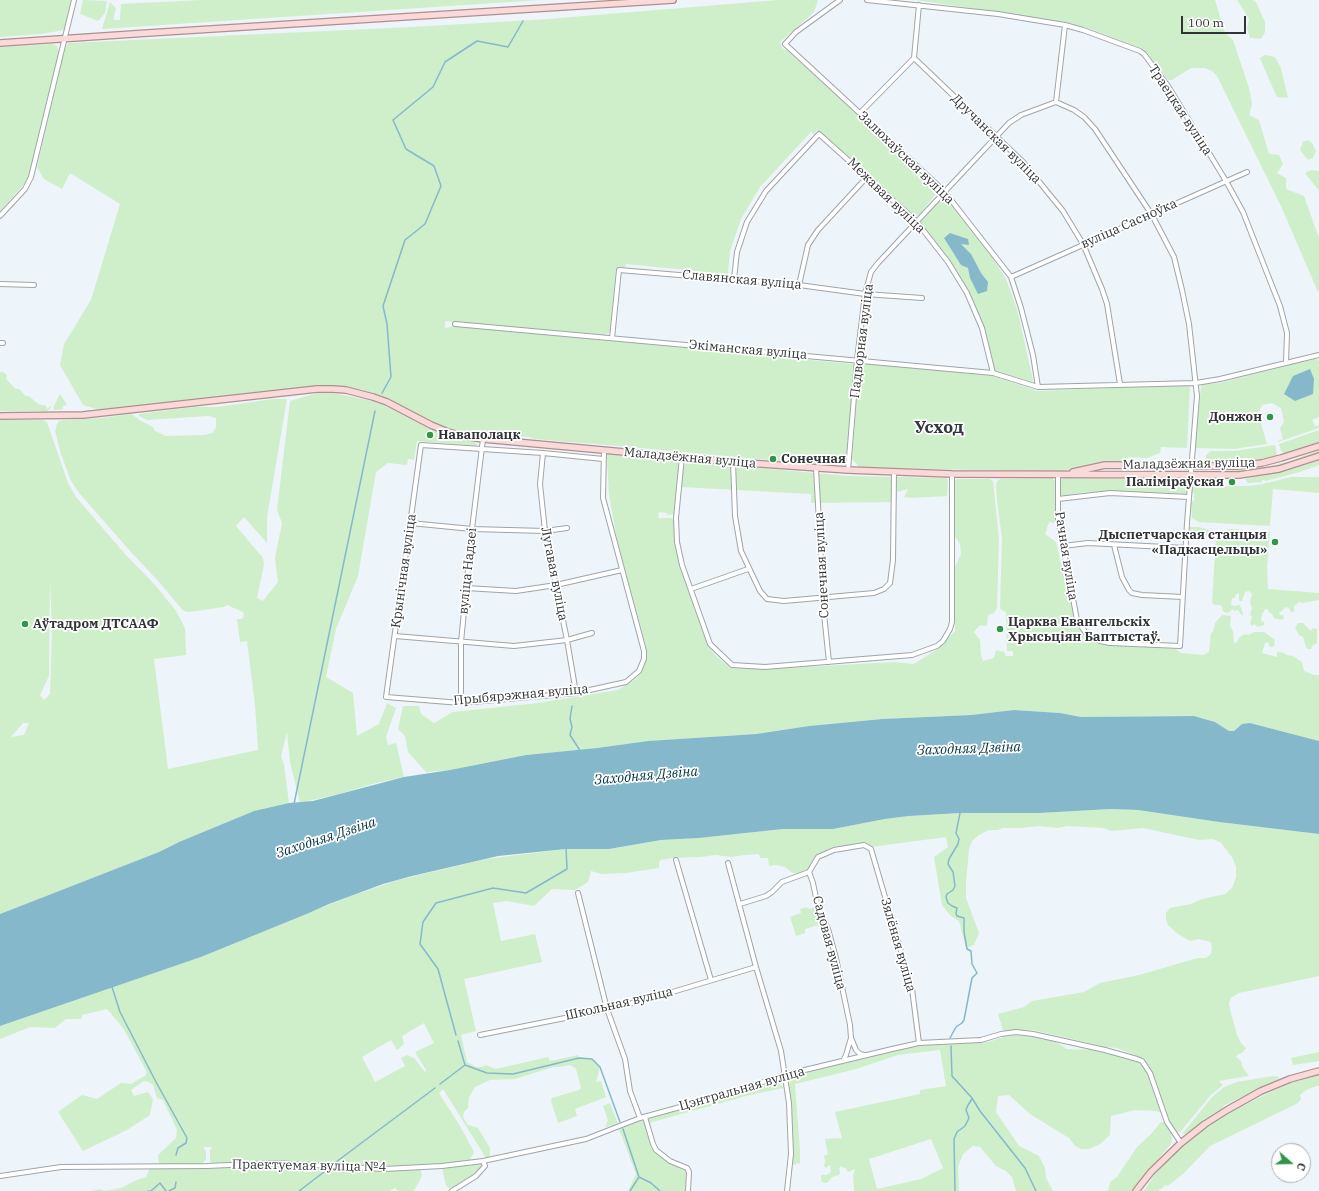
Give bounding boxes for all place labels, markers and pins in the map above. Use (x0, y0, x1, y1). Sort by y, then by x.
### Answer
place label: Донжон (1209, 409, 1262, 425)
marker: Донжон (1265, 412, 1275, 422)
place label: Наваполацк (438, 427, 520, 443)
marker: Наваполацк (425, 430, 435, 440)
place label: Сонечная (781, 451, 846, 467)
marker: Сонечная (768, 454, 778, 464)
place label: Паліміраўская (1126, 474, 1224, 490)
marker: Паліміраўская (1227, 477, 1237, 487)
place label: Дыспетчарская станцыя «Падкасцельцы» (1098, 527, 1267, 558)
marker: Дыспетчарская станцыя «Падкасцельцы» (1270, 537, 1280, 547)
place label: Царква Евангельскіх Хрысьціян Баптыстаў. (1008, 614, 1160, 645)
place label: Аўтадром ДТСААФ (33, 616, 159, 632)
marker: Аўтадром ДТСААФ (20, 619, 30, 629)
marker: Царква Евангельскіх Хрысьціян Баптыстаў. (995, 624, 1005, 634)

